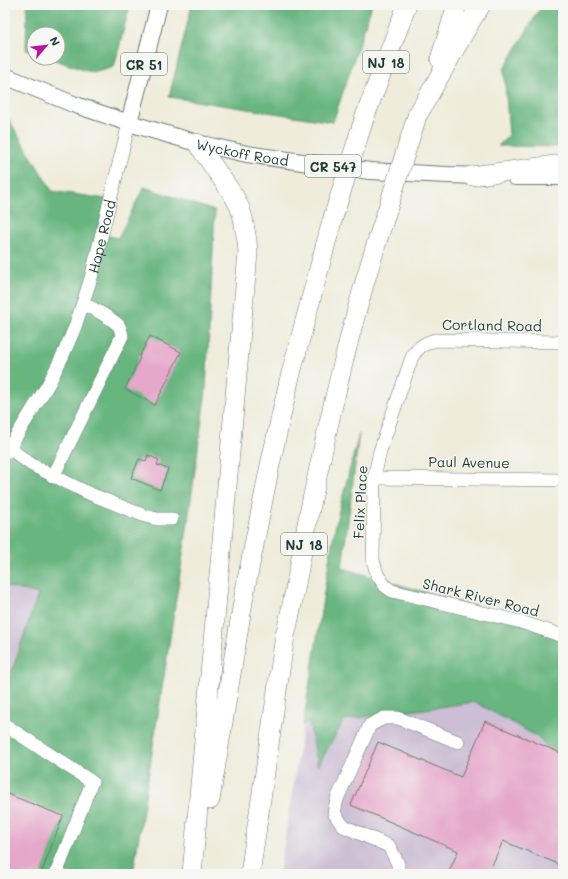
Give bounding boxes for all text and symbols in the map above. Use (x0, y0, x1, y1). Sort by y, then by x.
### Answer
north arrow (26, 26, 66, 66)
text: N (47, 34, 64, 48)
road number: NJ 18 (363, 51, 409, 73)
road number: CR 51 (121, 53, 167, 75)
street label: Wyckoff Road (194, 134, 290, 169)
road number: CR 547 (305, 155, 361, 177)
street label: Hope Road (83, 197, 119, 275)
street label: Cortland Road (442, 315, 542, 335)
street label: Paul Avenue (428, 452, 510, 472)
street label: Felix Place (349, 465, 371, 539)
road number: NJ 18 (281, 533, 327, 555)
street label: Shark River Road (421, 573, 541, 621)

